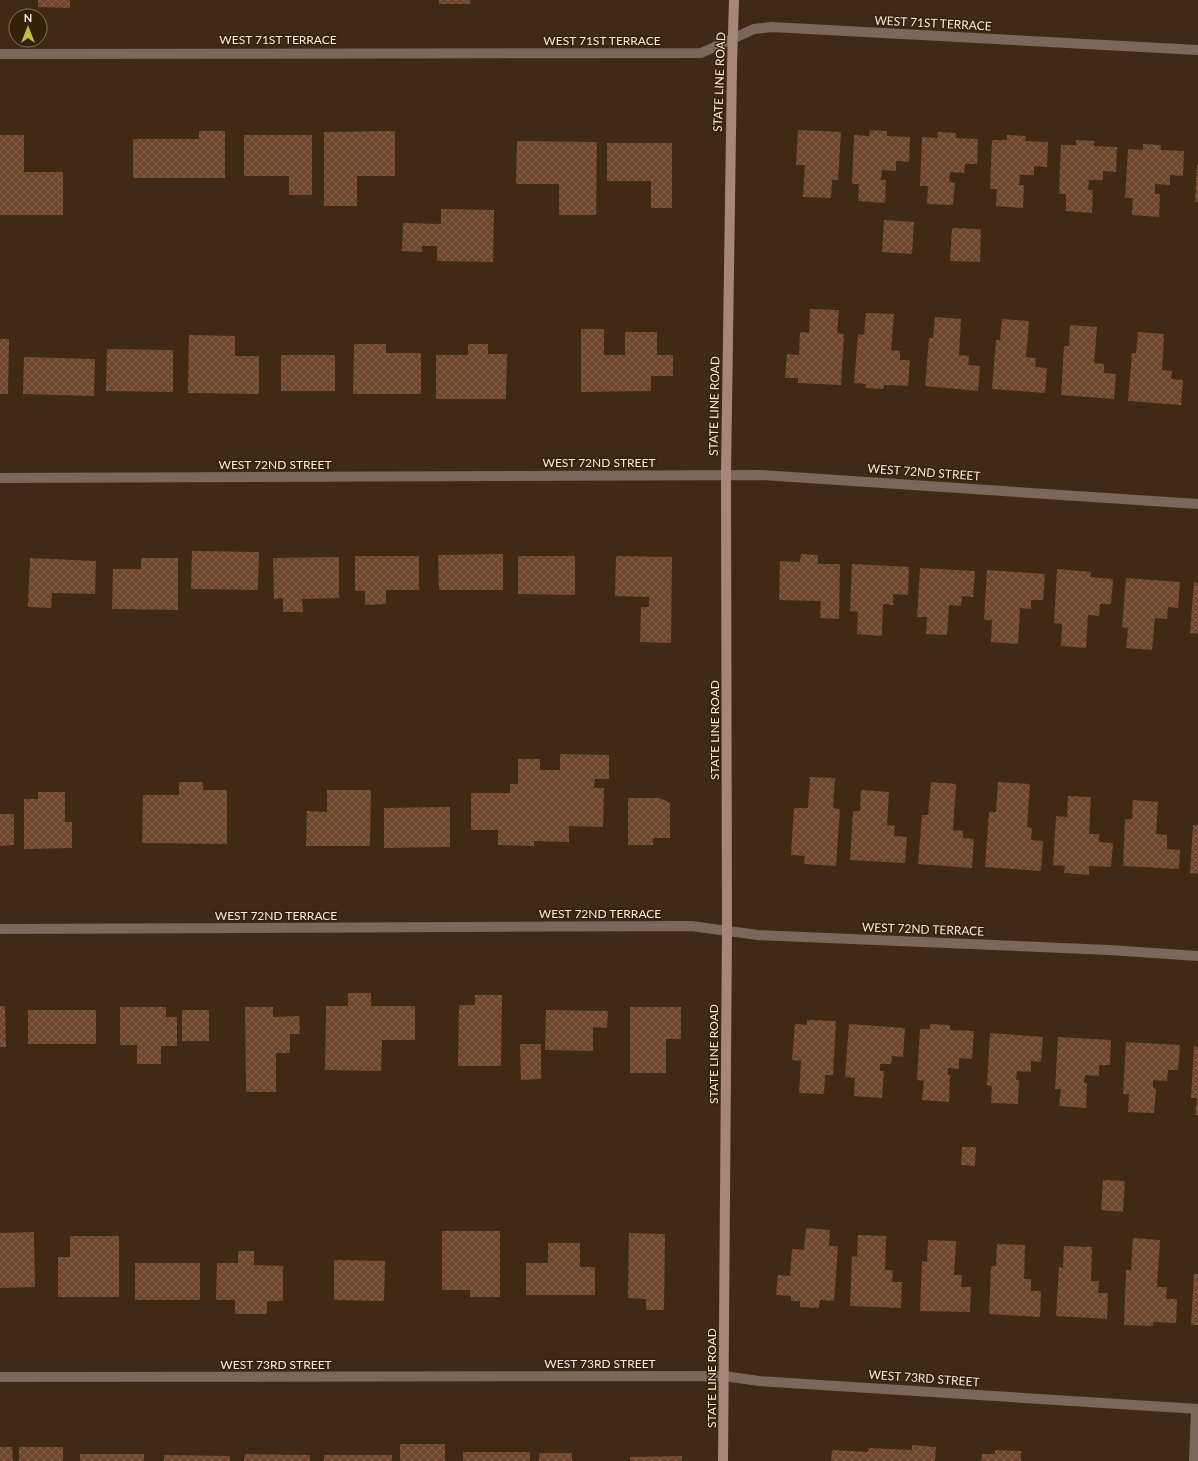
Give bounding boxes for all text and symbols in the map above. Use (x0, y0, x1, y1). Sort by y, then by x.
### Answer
north arrow (8, 8, 48, 48)
text: N (24, 11, 32, 24)
street label: WEST 71ST TERRACE (874, 12, 992, 34)
street label: WEST 71ST TERRACE (219, 32, 337, 47)
street label: STATE LINE ROAD (710, 32, 728, 132)
street label: WEST 71ST TERRACE (543, 33, 661, 48)
street label: STATE LINE ROAD (706, 356, 722, 456)
street label: WEST 72ND STREET (542, 455, 656, 470)
street label: WEST 72ND STREET (218, 457, 332, 472)
street label: WEST 72ND STREET (867, 461, 981, 483)
street label: STATE LINE ROAD (707, 680, 722, 780)
street label: WEST 72ND TERRACE (539, 906, 661, 921)
street label: WEST 72ND TERRACE (215, 908, 337, 923)
street label: WEST 72ND TERRACE (862, 919, 985, 939)
street label: STATE LINE ROAD (706, 1004, 721, 1104)
street label: STATE LINE ROAD (704, 1328, 719, 1428)
street label: WEST 73RD STREET (544, 1356, 656, 1371)
street label: WEST 73RD STREET (220, 1357, 332, 1372)
street label: WEST 73RD STREET (868, 1367, 980, 1389)

